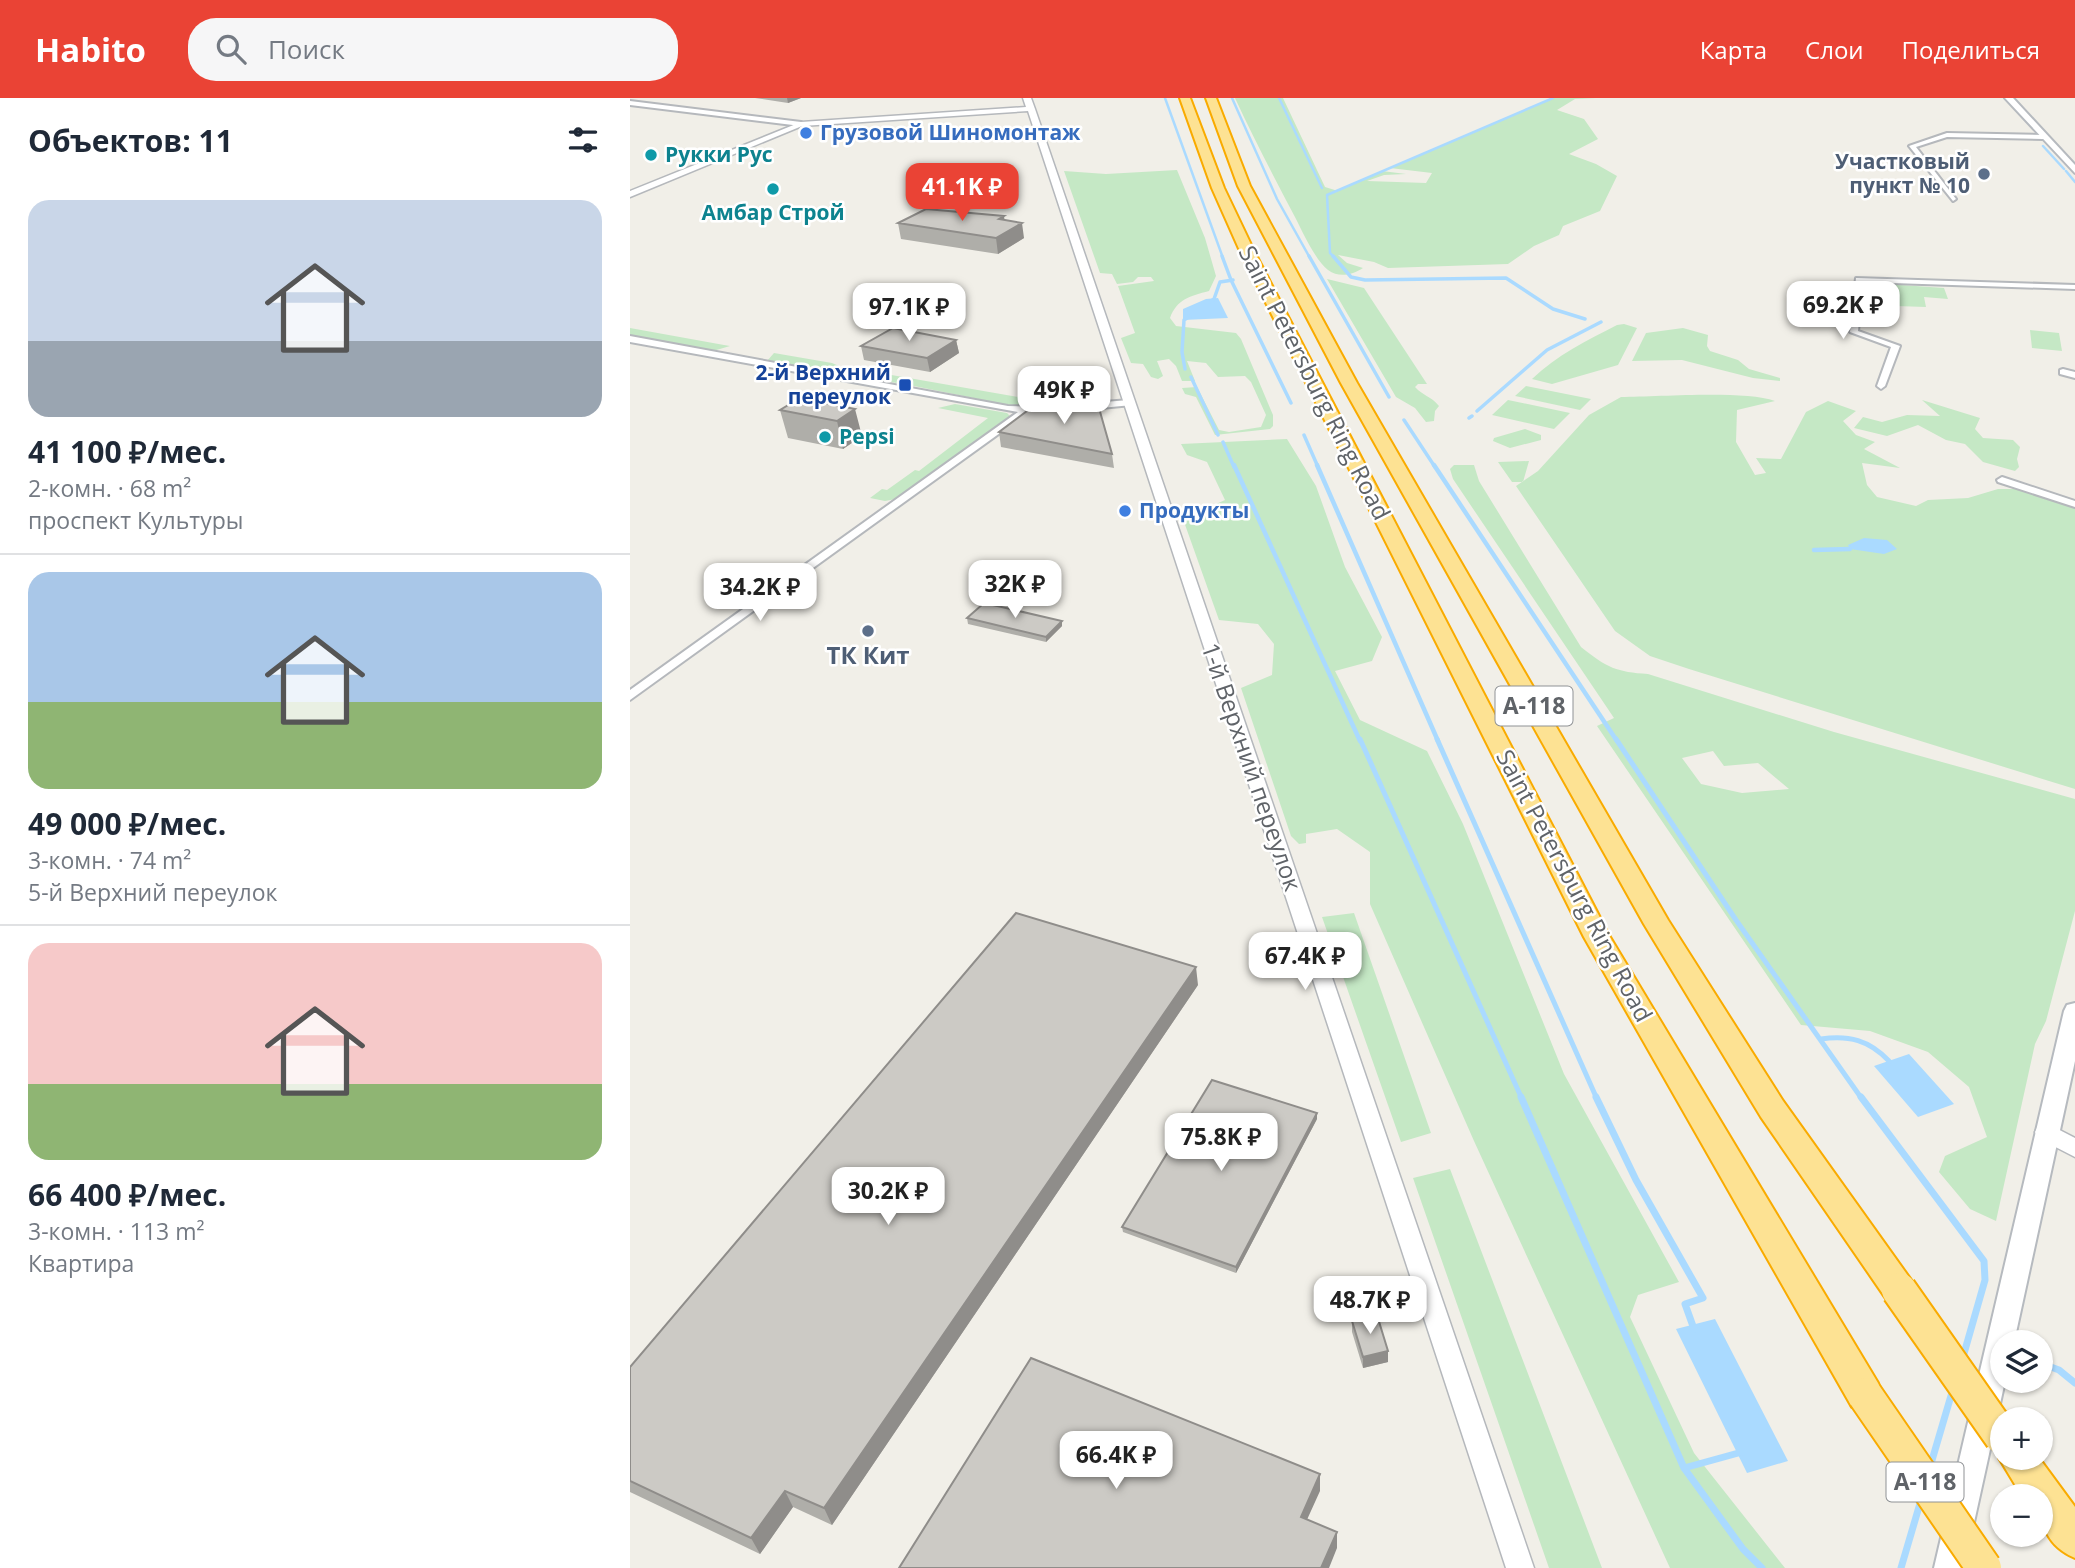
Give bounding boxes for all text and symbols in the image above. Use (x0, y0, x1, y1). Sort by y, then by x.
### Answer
search box (188, 18, 678, 81)
text: Habito (35, 27, 146, 72)
icon: search (212, 30, 250, 68)
text: Поиск (268, 31, 345, 67)
text: Карта (1700, 33, 1767, 66)
text: Слои (1805, 33, 1864, 66)
text: Поделиться (1902, 33, 2040, 66)
place label: Грузовой Шиномонтаж (820, 118, 1081, 146)
text: Объектов: 11 (28, 120, 233, 161)
icon: filters (564, 121, 602, 159)
marker: Грузовой Шиномонтаж (798, 125, 814, 141)
place label: Рукки Рус (665, 140, 773, 168)
marker: Рукки Рус (643, 147, 659, 163)
place label: Участковый пункт № 10 (1835, 147, 1970, 199)
pin: 41.1K ₽ (897, 164, 1027, 223)
marker: Участковый пункт № 10 (1976, 166, 1992, 182)
text: 41.1K ₽ (922, 170, 1002, 202)
marker: Амбар Строй (765, 181, 781, 197)
place label: Амбар Строй (701, 198, 845, 226)
street label: Saint Petersburg Ring Road (1232, 239, 1399, 525)
icon: home (252, 245, 378, 371)
pin: 69.2K ₽ (1778, 282, 1908, 341)
pin: 97.1K ₽ (844, 284, 974, 343)
text: 69.2K ₽ (1803, 288, 1883, 320)
text: 97.1K ₽ (869, 290, 949, 322)
place label: 2-й Верхний переулок (756, 358, 891, 410)
pin: 49K ₽ (1015, 366, 1113, 426)
text: 49K ₽ (1034, 373, 1094, 405)
marker: 2-й Верхний переулок (897, 377, 913, 393)
place label: Pepsi (839, 422, 895, 450)
marker: Pepsi (817, 429, 833, 445)
text: 41 100 ₽/мес. (28, 431, 226, 472)
text: 2-комн. · 68 m² (28, 472, 191, 504)
place label: Продукты (1139, 496, 1249, 524)
marker: Продукты (1117, 503, 1133, 519)
text: проспект Культуры (28, 504, 243, 536)
pin: 32K ₽ (966, 560, 1064, 620)
pin: 34.2K ₽ (695, 564, 825, 623)
text: 32K ₽ (985, 567, 1045, 599)
text: 34.2K ₽ (720, 570, 800, 602)
icon: home (252, 617, 378, 743)
marker: ТК Кит (860, 623, 876, 639)
place label: ТК Кит (827, 638, 909, 671)
street label: 1-й Верхний переулок (1194, 638, 1311, 895)
road number: А-118 (1496, 686, 1572, 726)
street label: Saint Petersburg Ring Road (1489, 743, 1661, 1027)
text: 49 000 ₽/мес. (28, 803, 226, 844)
text: 3-комн. · 74 m² (28, 844, 191, 876)
text: 5-й Верхний переулок (28, 876, 277, 908)
pin: 67.4K ₽ (1240, 932, 1370, 992)
text: 67.4K ₽ (1265, 939, 1345, 971)
icon: home (252, 988, 378, 1114)
pin: 75.8K ₽ (1156, 1114, 1286, 1173)
text: 75.8K ₽ (1181, 1120, 1261, 1152)
pin: 30.2K ₽ (823, 1168, 953, 1227)
text: 66 400 ₽/мес. (28, 1174, 226, 1215)
text: 30.2K ₽ (848, 1174, 928, 1206)
text: 3-комн. · 113 m² (28, 1215, 204, 1247)
text: Квартира (28, 1247, 134, 1279)
pin: 48.7K ₽ (1305, 1276, 1435, 1336)
text: 48.7K ₽ (1330, 1283, 1410, 1315)
map controls (1990, 1330, 2053, 1547)
button: layers (1990, 1330, 2053, 1393)
button: + (1990, 1407, 2053, 1470)
pin: 66.4K ₽ (1051, 1432, 1181, 1491)
text: 66.4K ₽ (1076, 1438, 1156, 1470)
road number: А-118 (1886, 1462, 1964, 1502)
button: − (1990, 1484, 2053, 1547)

